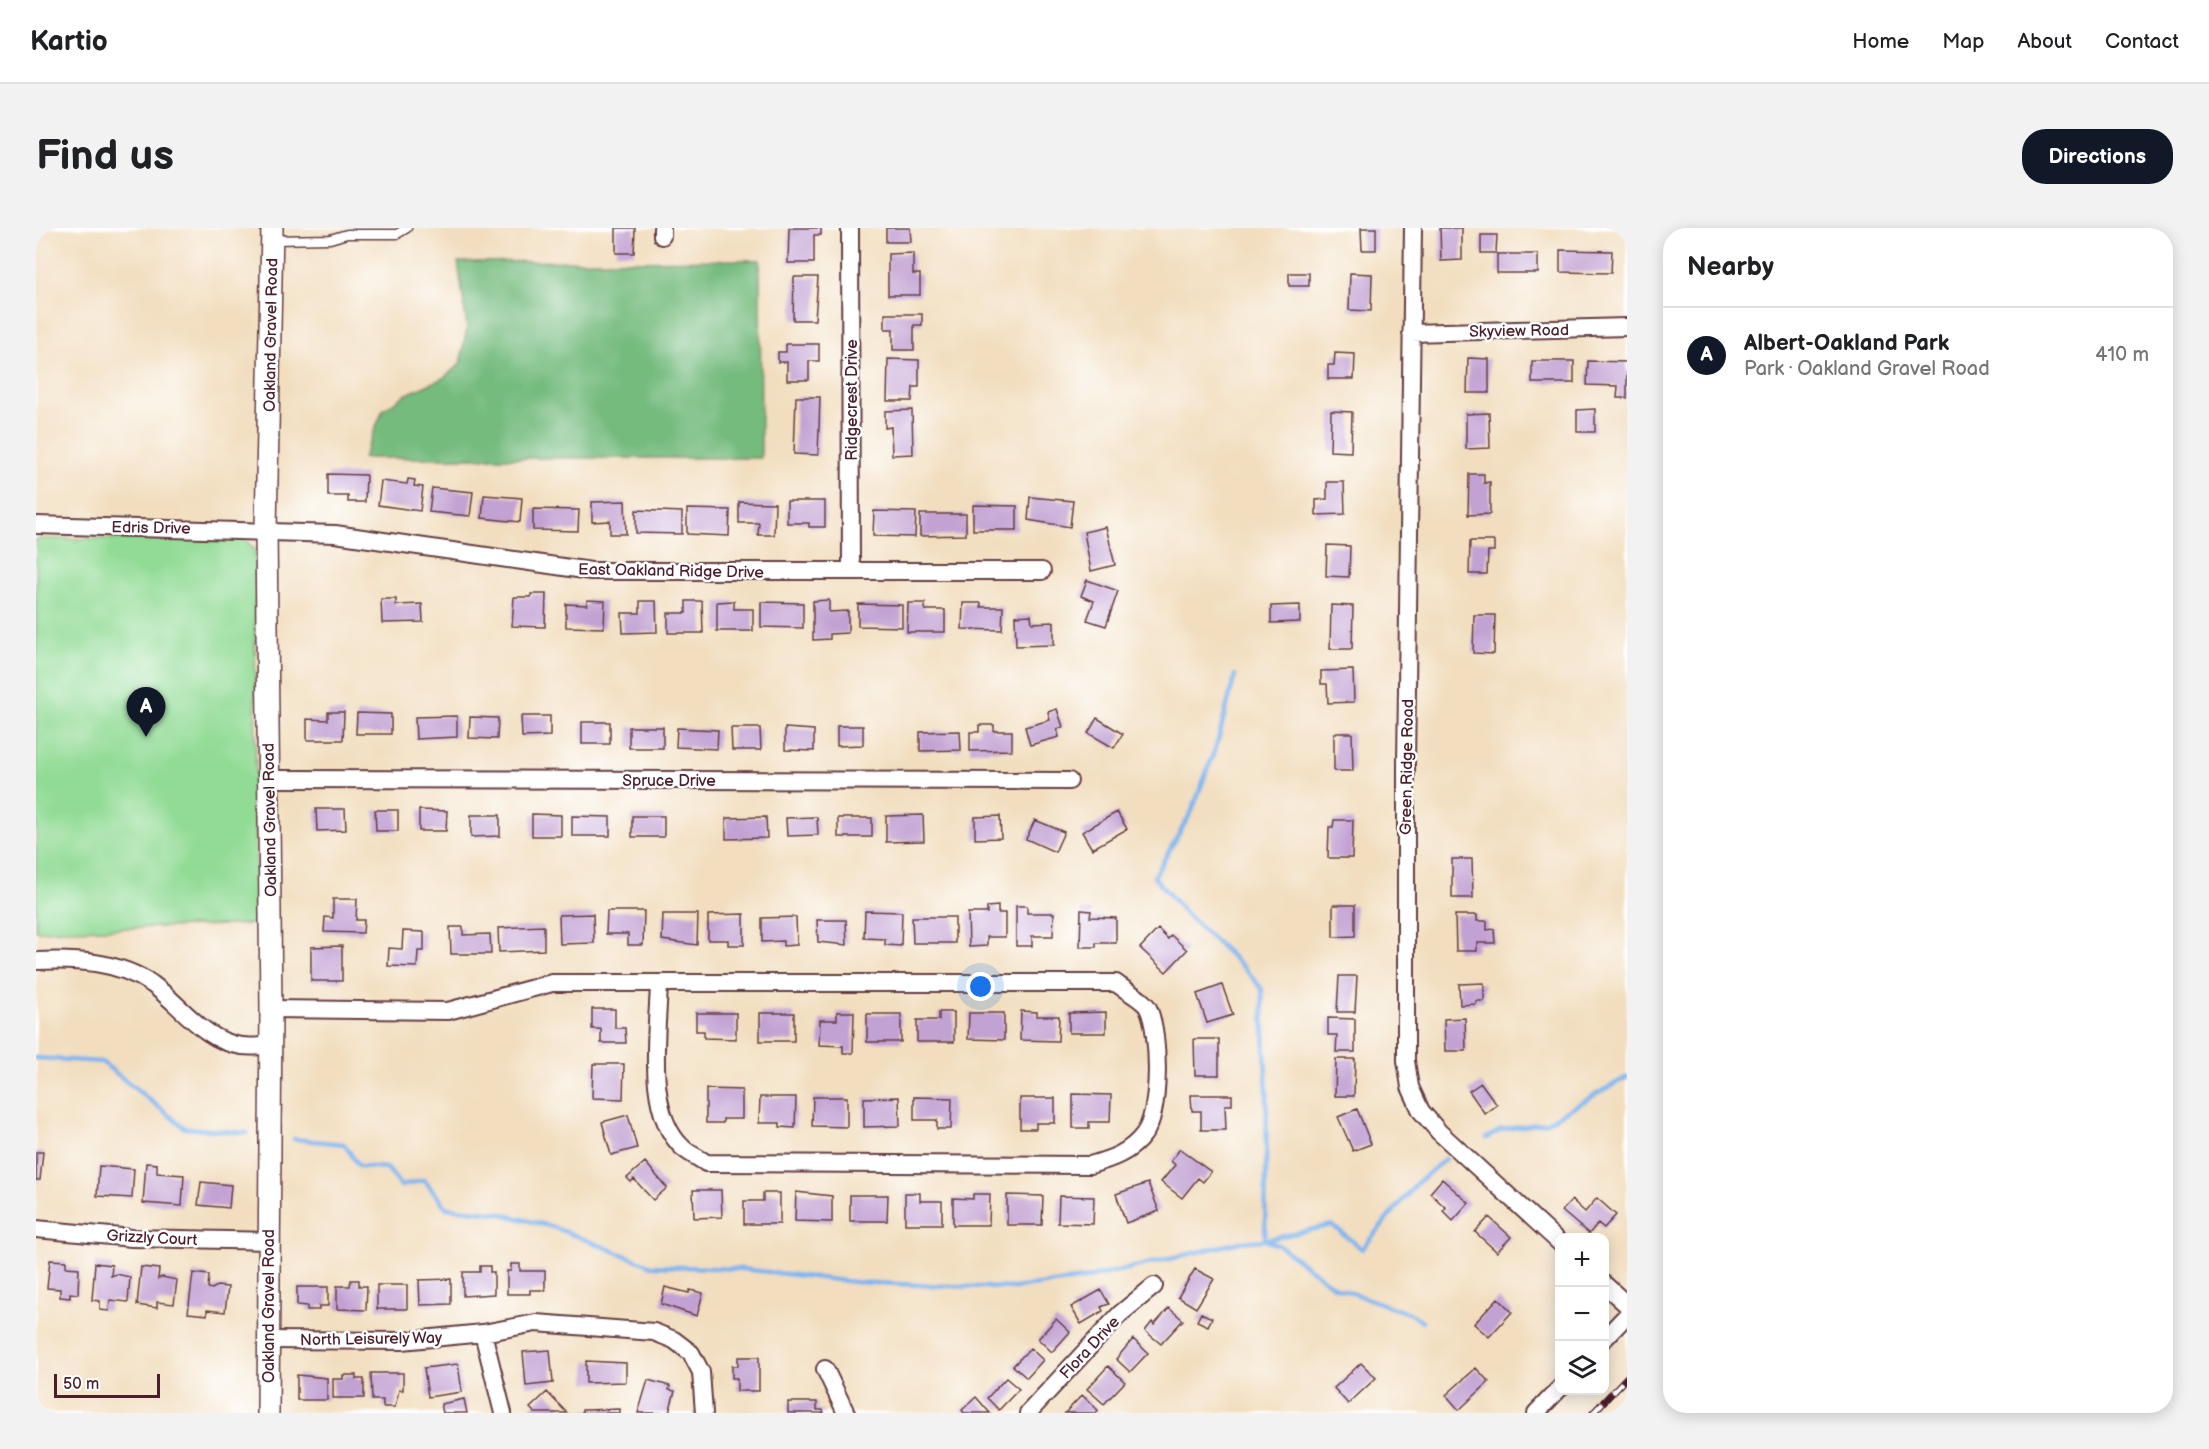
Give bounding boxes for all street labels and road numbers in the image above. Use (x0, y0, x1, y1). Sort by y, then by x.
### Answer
street label: Oakland Gravel Road (261, 258, 282, 412)
street label: Skyview Road (1469, 321, 1569, 342)
street label: Ridgecrest Drive (843, 339, 862, 461)
street label: Edris Drive (111, 518, 191, 539)
street label: East Oakland Ridge Drive (578, 560, 764, 583)
street label: Green Ridge Road (1397, 699, 1418, 835)
street label: Oakland Gravel Road (260, 743, 281, 897)
street label: Spruce Drive (622, 772, 716, 791)
street label: Grizzly Court (106, 1227, 198, 1250)
street label: Oakland Gravel Road (260, 1229, 279, 1383)
street label: Flora Drive (1056, 1312, 1124, 1383)
street label: North Leisurely Way (300, 1329, 443, 1350)

